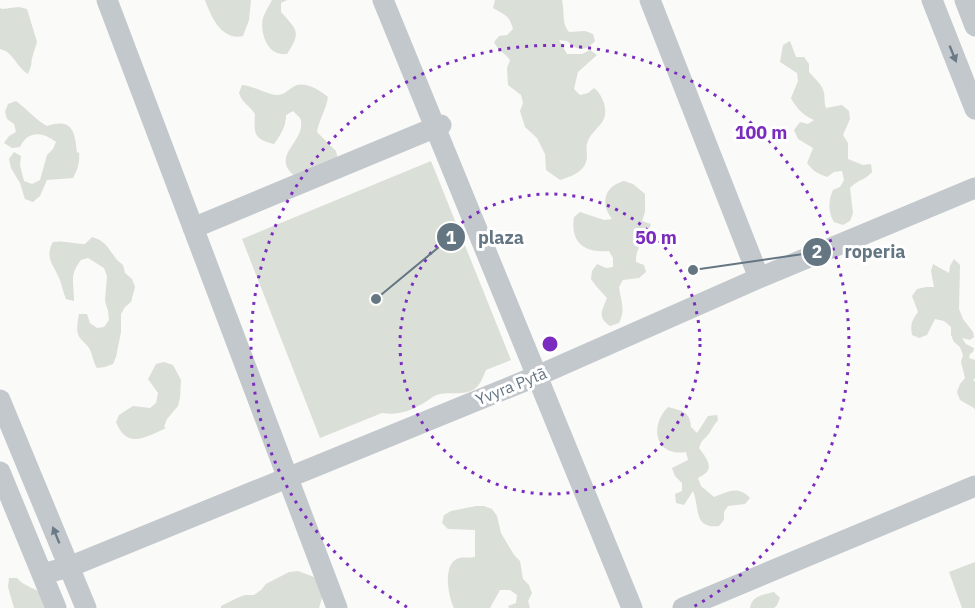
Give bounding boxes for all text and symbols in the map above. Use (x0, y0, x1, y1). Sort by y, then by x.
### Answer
one-way arrow (949, 46, 959, 64)
text: 100 m (735, 121, 787, 144)
callout: plaza (436, 219, 536, 255)
text: 1 (446, 226, 457, 249)
text: plaza (478, 226, 524, 249)
text: 50 m (635, 226, 677, 249)
callout: roperia (802, 234, 917, 270)
text: 2 (812, 240, 822, 263)
text: roperia (844, 240, 906, 263)
centre of rings (540, 334, 560, 354)
street label: Yvyra Pytã (473, 363, 550, 409)
one-way arrow (51, 526, 60, 543)

